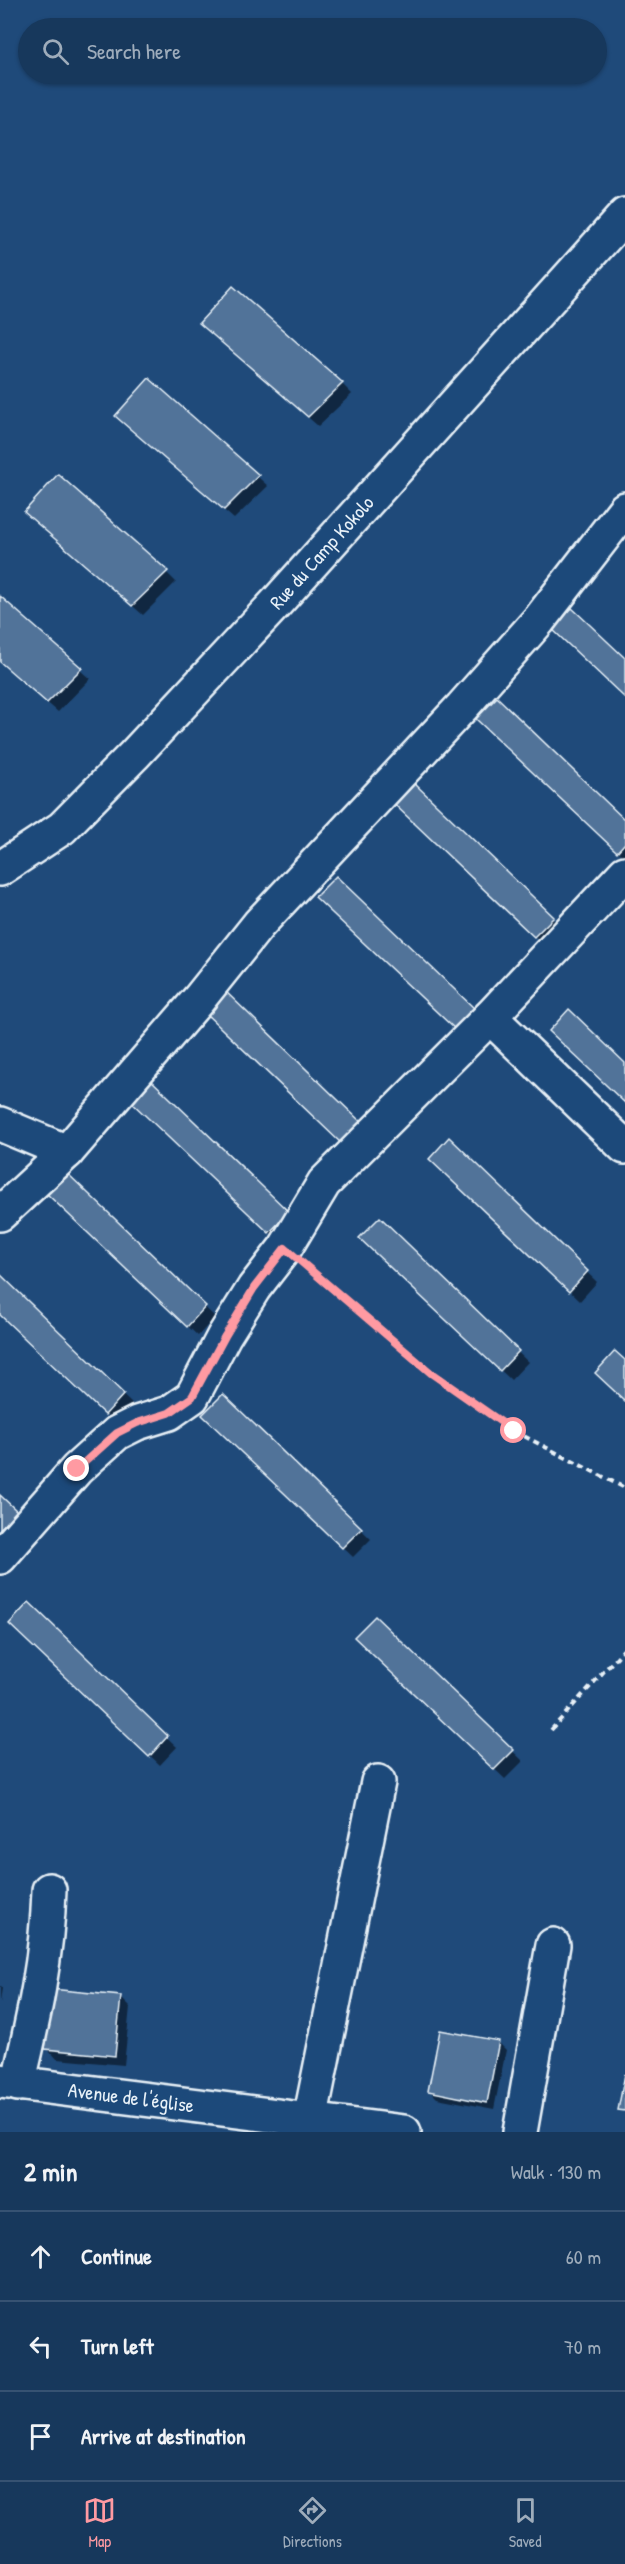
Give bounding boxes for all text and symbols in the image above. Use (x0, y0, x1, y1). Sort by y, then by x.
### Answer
search box (18, 18, 607, 84)
icon: search (39, 35, 72, 68)
text: Search here (87, 36, 181, 66)
street label: Rue du Camp Kokolo (263, 489, 379, 615)
route start (500, 1417, 526, 1443)
route end (63, 1455, 89, 1481)
street label: Avenue de l'église (66, 2076, 196, 2118)
text: 2 min (24, 2154, 77, 2189)
text: Walk · 130 m (511, 2158, 601, 2185)
icon: ahead (24, 2240, 57, 2273)
text: Continue (81, 2241, 152, 2271)
text: 60 m (566, 2243, 601, 2270)
icon: left (24, 2330, 57, 2363)
text: Turn left (81, 2331, 154, 2361)
text: 70 m (564, 2333, 601, 2360)
icon: arrive (24, 2420, 57, 2453)
text: Arrive at destination (81, 2421, 246, 2451)
tab: Map (83, 2494, 116, 2552)
tab: Directions (283, 2494, 342, 2552)
tab: Saved (509, 2494, 542, 2552)

